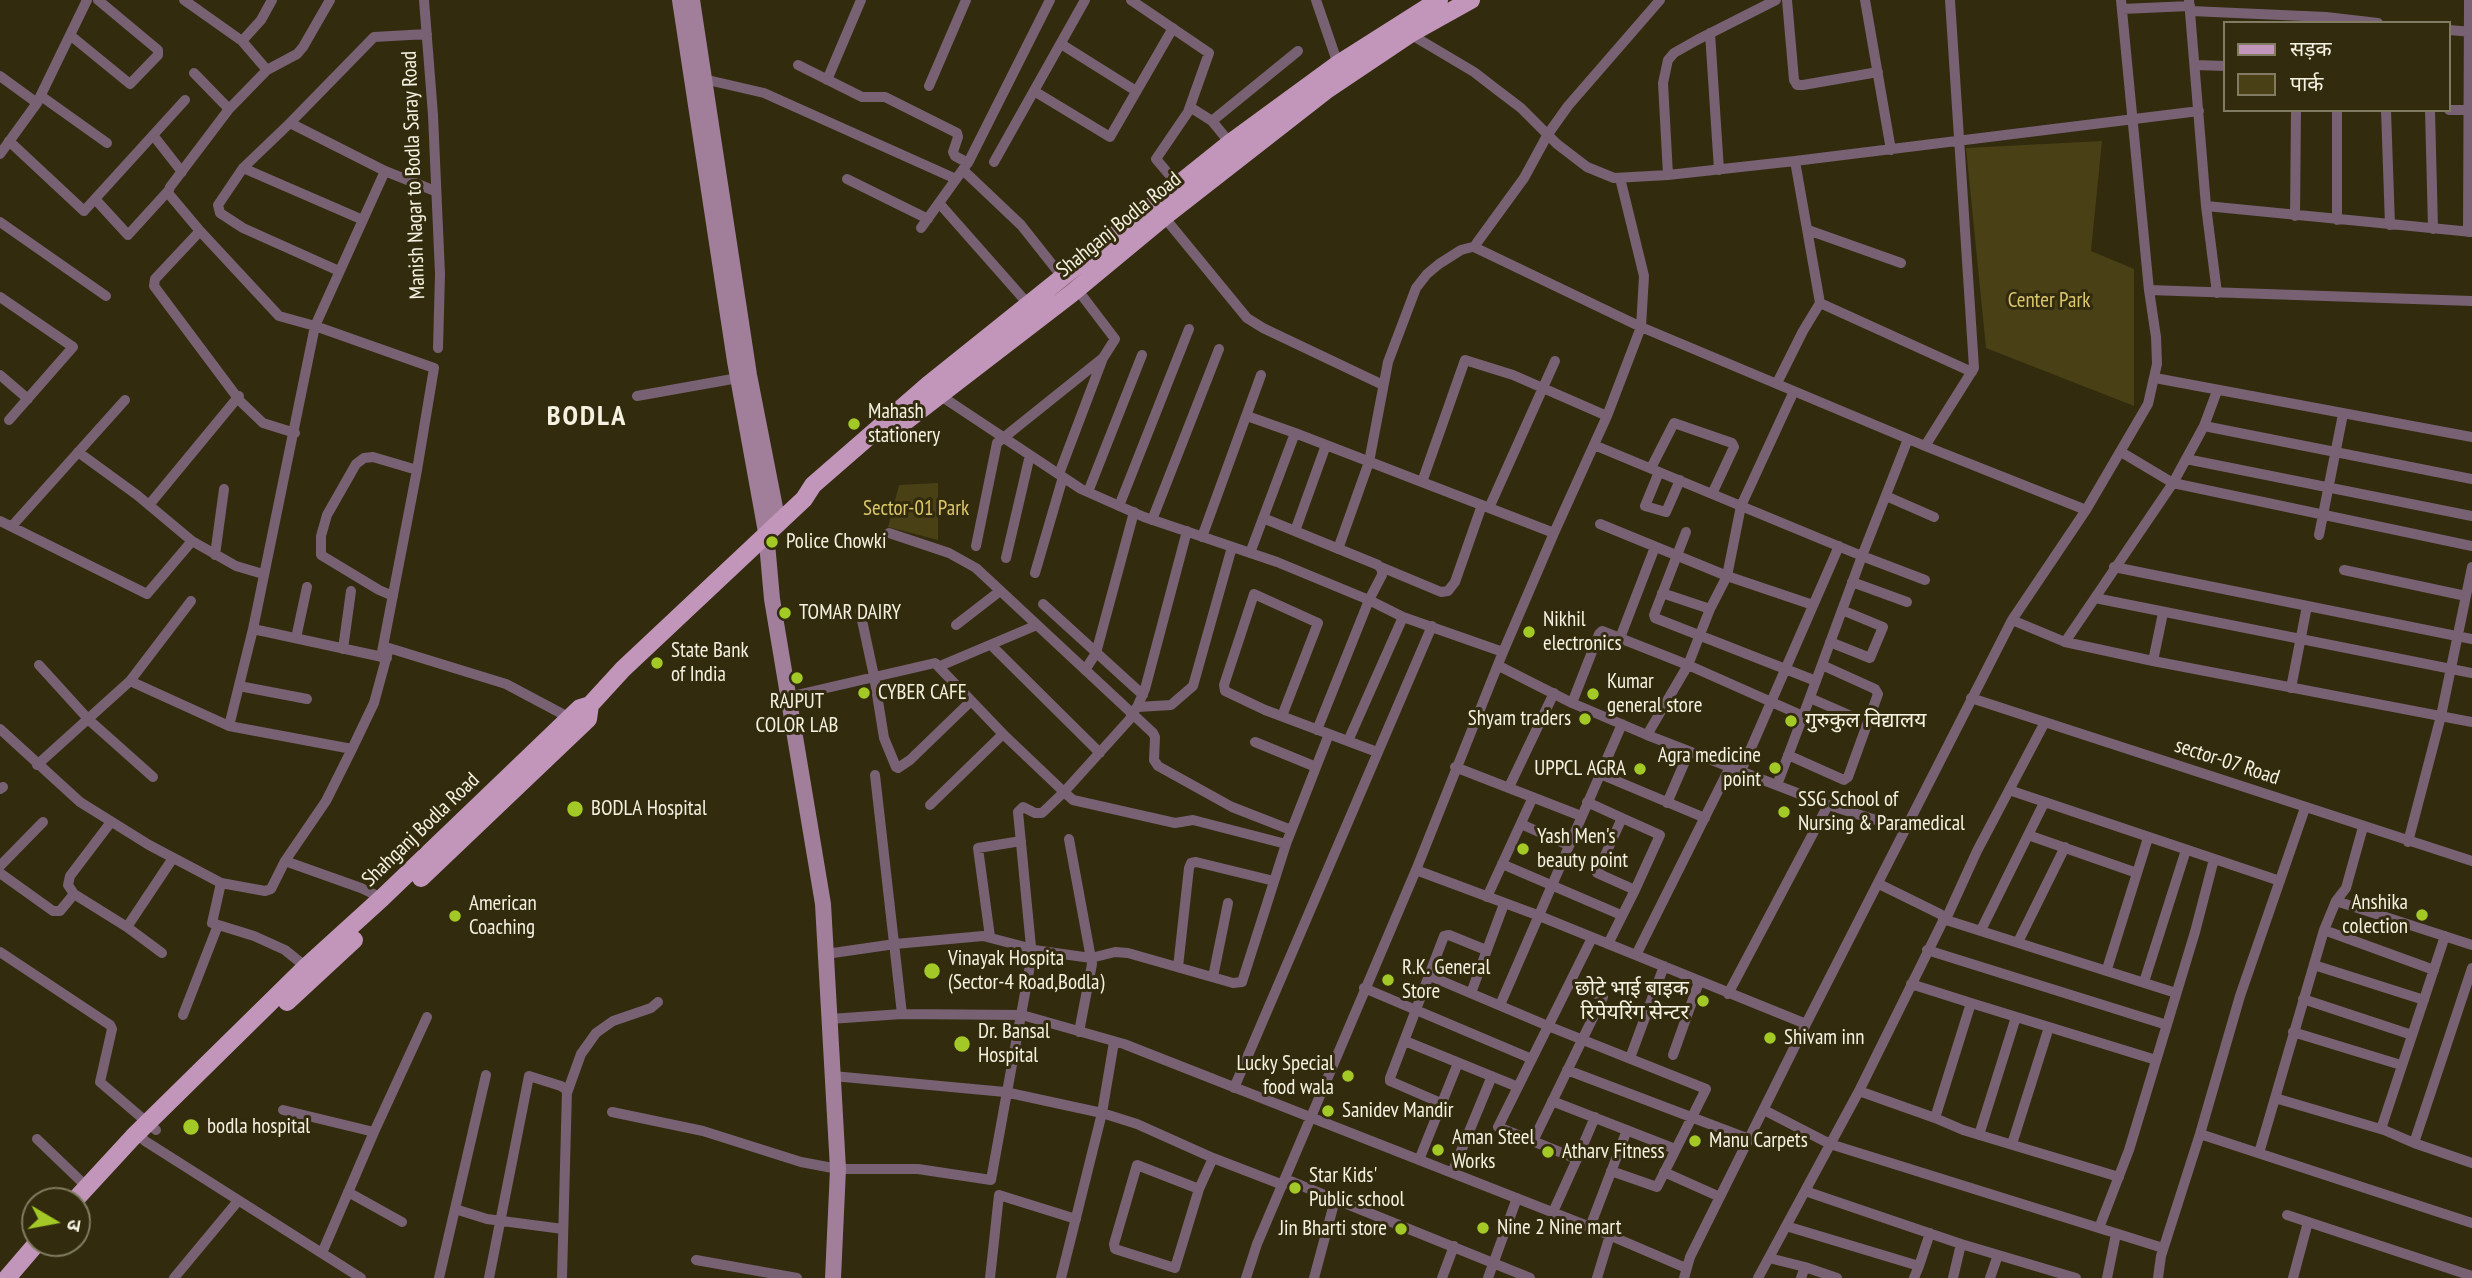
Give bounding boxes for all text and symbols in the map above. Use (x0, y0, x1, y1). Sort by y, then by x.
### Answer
legend (2224, 21, 2451, 112)
text: सड़क (2290, 35, 2332, 62)
street label: Manish Nagar to Bodla Saray Road (397, 50, 431, 300)
text: पार्क (2290, 70, 2324, 97)
street label: Shahganj Bodla Road (1052, 167, 1186, 283)
park label: Center Park (2008, 288, 2090, 314)
place label: Mahash stationery (868, 399, 940, 449)
district label: BODLA (547, 400, 627, 434)
marker: Mahash stationery (846, 416, 862, 432)
park label: Sector-01 Park (863, 496, 969, 522)
place label: Police Chowki (786, 529, 886, 555)
marker: Police Chowki (764, 534, 780, 550)
place label: TOMAR DAIRY (799, 600, 901, 626)
marker: TOMAR DAIRY (777, 605, 793, 621)
place label: Nikhil electronics (1543, 607, 1621, 657)
marker: Nikhil electronics (1521, 624, 1537, 640)
place label: State Bank of India (671, 638, 749, 688)
marker: State Bank of India (649, 655, 665, 671)
place label: Kumar general store (1607, 669, 1702, 719)
marker: RAJPUT COLOR LAB (789, 670, 805, 686)
place label: CYBER CAFE (878, 680, 967, 706)
marker: CYBER CAFE (856, 685, 872, 701)
marker: Kumar general store (1585, 686, 1601, 702)
place label: RAJPUT COLOR LAB (756, 689, 838, 739)
place label: Shyam traders (1468, 706, 1571, 732)
place label: गुरुकुल विद्यालय (1805, 708, 1926, 734)
marker: Shyam traders (1577, 711, 1593, 727)
marker: गुरुकुल विद्यालय (1783, 713, 1799, 729)
street label: sector-07 Road (2171, 733, 2283, 791)
place label: Agra medicine point (1658, 743, 1761, 793)
place label: UPPCL AGRA (1534, 756, 1626, 782)
marker: Agra medicine point (1767, 760, 1783, 776)
marker: UPPCL AGRA (1632, 761, 1648, 777)
street label: Shahganj Bodla Road (357, 768, 485, 892)
place label: SSG School of Nursing & Paramedical (1798, 787, 1965, 837)
place label: BODLA Hospital (591, 796, 707, 822)
marker: BODLA Hospital (565, 799, 585, 819)
marker: SSG School of Nursing & Paramedical (1776, 804, 1792, 820)
place label: Yash Men's beauty point (1537, 824, 1628, 874)
marker: Yash Men's beauty point (1515, 841, 1531, 857)
place label: Anshika colection (2342, 890, 2408, 940)
place label: American Coaching (469, 891, 537, 941)
marker: Anshika colection (2414, 907, 2430, 923)
marker: American Coaching (447, 908, 463, 924)
place label: Vinayak Hospita (Sector-4 Road,Bodla) (948, 946, 1104, 996)
place label: R.K. General Store (1402, 955, 1490, 1005)
marker: Vinayak Hospita (Sector-4 Road,Bodla) (922, 961, 942, 981)
marker: R.K. General Store (1380, 972, 1396, 988)
place label: छोटे भाई बाइक रिपेयरिंग सेन्टर (1575, 976, 1689, 1026)
marker: छोटे भाई बाइक रिपेयरिंग सेन्टर (1695, 993, 1711, 1009)
place label: Dr. Bansal Hospital (978, 1019, 1050, 1069)
place label: Shivam inn (1784, 1025, 1864, 1051)
marker: Shivam inn (1762, 1030, 1778, 1046)
marker: Dr. Bansal Hospital (952, 1034, 972, 1054)
place label: Lucky Special food wala (1237, 1051, 1334, 1101)
marker: Lucky Special food wala (1340, 1068, 1356, 1084)
place label: Sanidev Mandir (1342, 1098, 1454, 1124)
marker: Sanidev Mandir (1320, 1103, 1336, 1119)
place label: bodla hospital (207, 1114, 310, 1140)
marker: bodla hospital (181, 1117, 201, 1137)
place label: Aman Steel Works (1452, 1125, 1534, 1175)
place label: Manu Carpets (1709, 1128, 1808, 1154)
marker: Manu Carpets (1687, 1133, 1703, 1149)
place label: Atharv Fitness (1562, 1139, 1665, 1165)
marker: Aman Steel Works (1430, 1142, 1446, 1158)
marker: Atharv Fitness (1540, 1144, 1556, 1160)
place label: Star Kids' Public school (1309, 1163, 1404, 1213)
marker: Star Kids' Public school (1287, 1180, 1303, 1196)
north arrow (21, 1187, 91, 1257)
place label: Nine 2 Nine mart (1497, 1215, 1621, 1241)
place label: Jin Bharti store (1279, 1216, 1387, 1242)
text: उ (62, 1218, 87, 1233)
marker: Nine 2 Nine mart (1475, 1220, 1491, 1236)
marker: Jin Bharti store (1393, 1221, 1409, 1237)

